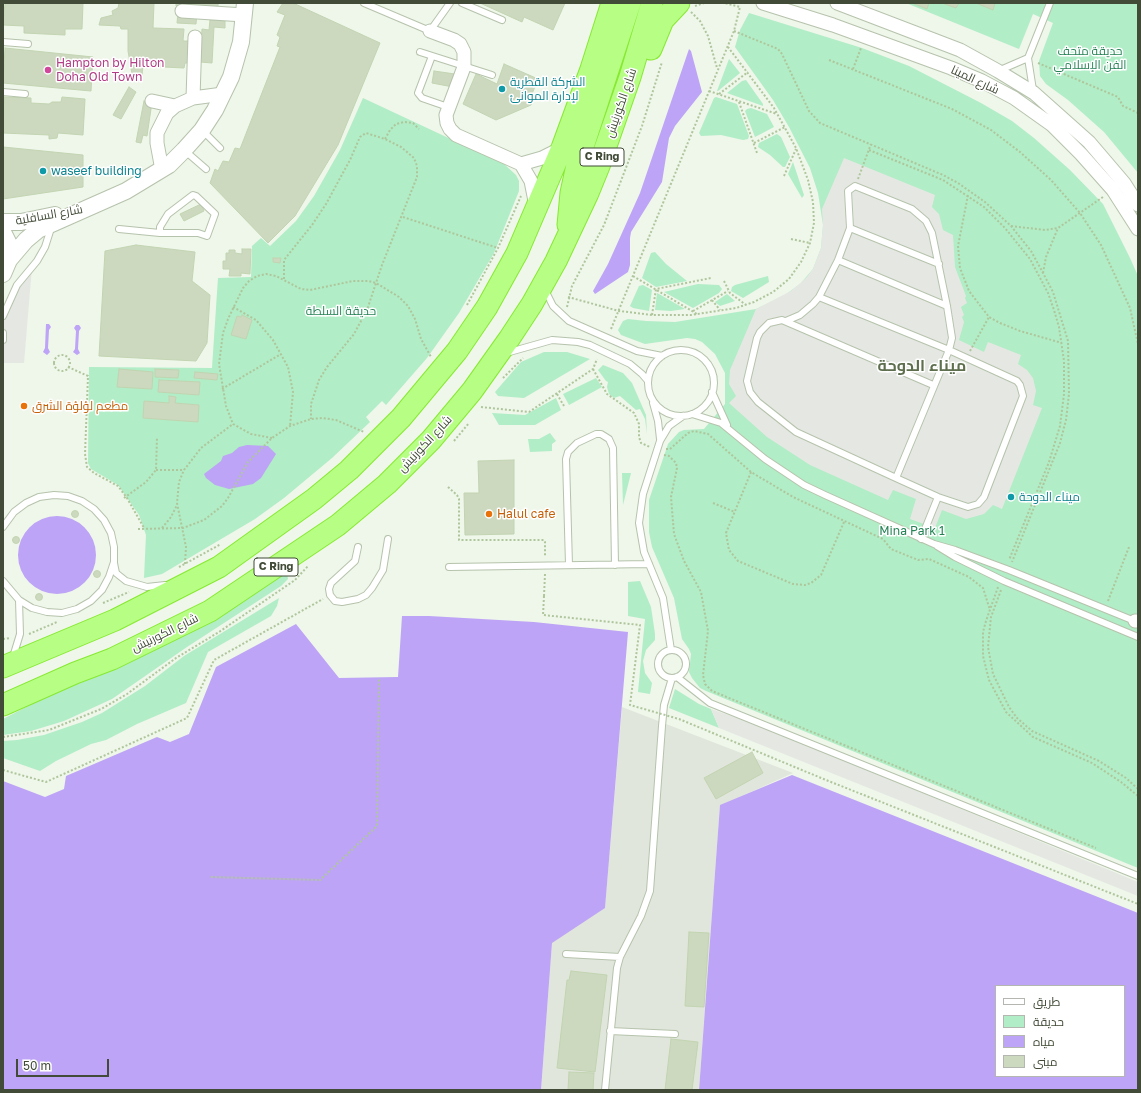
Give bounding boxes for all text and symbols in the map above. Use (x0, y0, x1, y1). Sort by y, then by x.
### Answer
park label: حديقة متحف الفن الإسلامي (1054, 44, 1126, 72)
place label: Hampton by Hilton Doha Old Town (56, 56, 164, 84)
street label: شارع المينا (949, 63, 1001, 97)
marker: Hampton by Hilton Doha Old Town (43, 65, 53, 75)
street label: شارع الكورنيش (602, 66, 640, 140)
place label: الشركة القطرية لإدارة الموانئ (510, 75, 586, 103)
marker: الشركة القطرية لإدارة الموانئ (497, 84, 507, 94)
road number: C Ring (580, 148, 624, 166)
place label: waseef building (51, 164, 142, 178)
marker: waseef building (38, 166, 48, 176)
street label: شارع السافلية (14, 202, 84, 228)
park label: حديقة السلطة (306, 304, 376, 318)
district label: ميناء الدوحة (878, 356, 966, 376)
place label: مطعم لؤلؤة الشرق (32, 399, 128, 413)
marker: مطعم لؤلؤة الشرق (19, 401, 29, 411)
street label: شارع الكورنيش (395, 413, 455, 475)
place label: ميناء الدوحة (1019, 490, 1080, 504)
marker: ميناء الدوحة (1006, 492, 1016, 502)
place label: Halul cafe (497, 507, 555, 521)
marker: Halul cafe (484, 509, 494, 519)
park label: Mina Park 1 (879, 524, 945, 538)
road number: C Ring (254, 558, 298, 576)
street label: شارع الكورنيش (129, 611, 201, 655)
legend (995, 985, 1125, 1077)
text: طريق (1033, 994, 1060, 1009)
text: حديقة (1033, 1014, 1064, 1029)
text: مياه (1033, 1034, 1055, 1049)
scale bar (18, 1051, 111, 1077)
text: مبنى (1033, 1054, 1058, 1069)
text: 50 m (23, 1058, 51, 1073)

